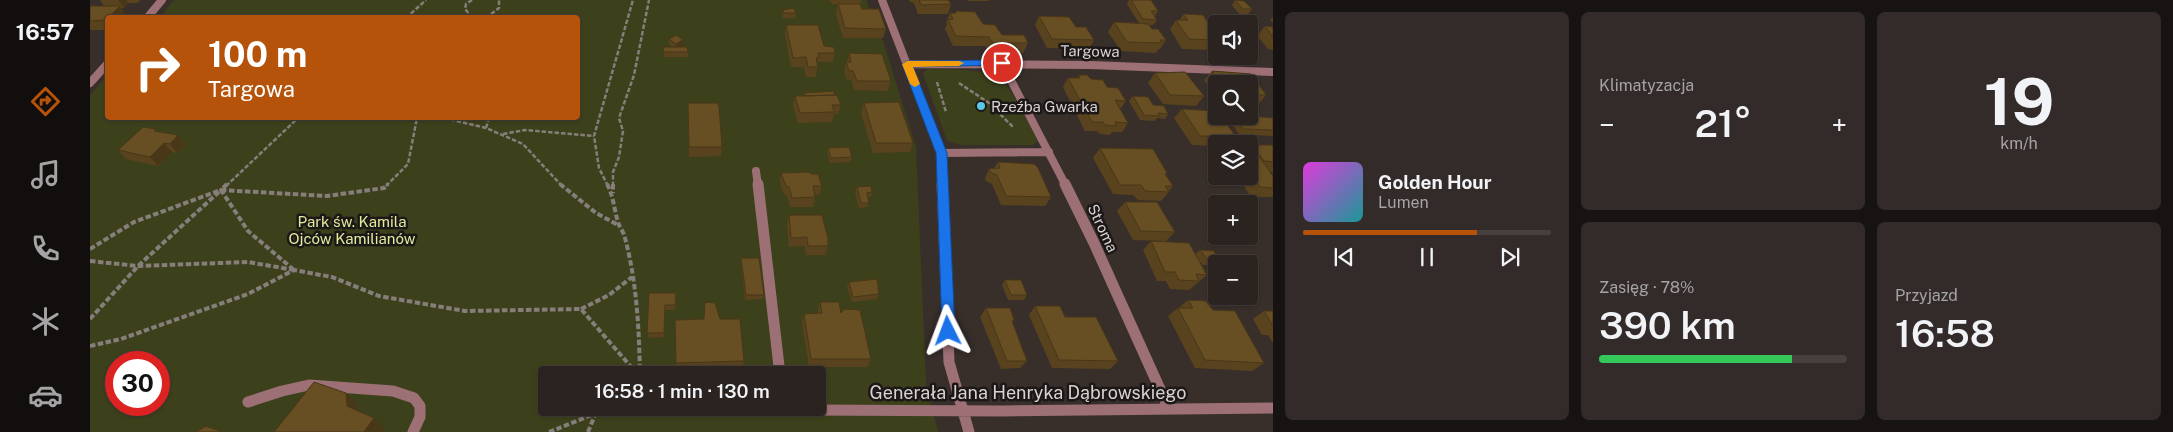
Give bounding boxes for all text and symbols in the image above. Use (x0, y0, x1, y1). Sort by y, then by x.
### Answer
map controls (1208, 15, 1258, 305)
button: sound (1208, 15, 1258, 65)
text: 16:57 (16, 19, 74, 45)
text: 100 m (208, 34, 307, 75)
icon: right (125, 35, 190, 100)
pin (981, 42, 1023, 84)
street label: Targowa (1060, 42, 1120, 60)
icon: arrive (988, 49, 1016, 77)
text: 19 (1984, 63, 2054, 140)
button: search (1208, 75, 1258, 125)
text: Targowa (208, 76, 295, 102)
text: Klimatyzacja (1599, 76, 1694, 95)
icon: directions (28, 84, 63, 119)
place label: Rzeźba Gwarka (991, 98, 1098, 115)
marker: Rzeźba Gwarka (975, 100, 987, 112)
text: 21° (1694, 101, 1752, 146)
text: − (1599, 108, 1615, 141)
text: + (1831, 108, 1847, 141)
text: km/h (2000, 134, 2038, 153)
button: layers (1208, 135, 1258, 185)
icon: music (28, 157, 63, 192)
text: Golden Hour (1378, 171, 1492, 193)
text: Lumen (1378, 193, 1429, 212)
button: + (1208, 195, 1258, 245)
street label: Stroma (1085, 201, 1121, 255)
park label: Park św. Kamila Ojców Kamilianów (288, 213, 416, 247)
icon: phone (28, 231, 63, 266)
icon: previous (1330, 243, 1358, 271)
icon: pause (1413, 243, 1441, 271)
icon: next (1496, 243, 1524, 271)
button: − (1208, 255, 1258, 305)
text: Zasięg · 78% (1599, 278, 1695, 297)
text: Przyjazd (1895, 286, 1958, 305)
text: 390 km (1599, 303, 1736, 348)
icon: climate (28, 304, 63, 339)
position arrow (921, 304, 973, 356)
text: 16:58 (1895, 311, 1995, 356)
speed limit sign: 30 (105, 351, 170, 416)
icon: car (28, 378, 63, 413)
text: 16:58 · 1 min · 130 m (594, 380, 770, 402)
street label: Generała Jana Henryka Dąbrowskiego (870, 382, 1186, 403)

